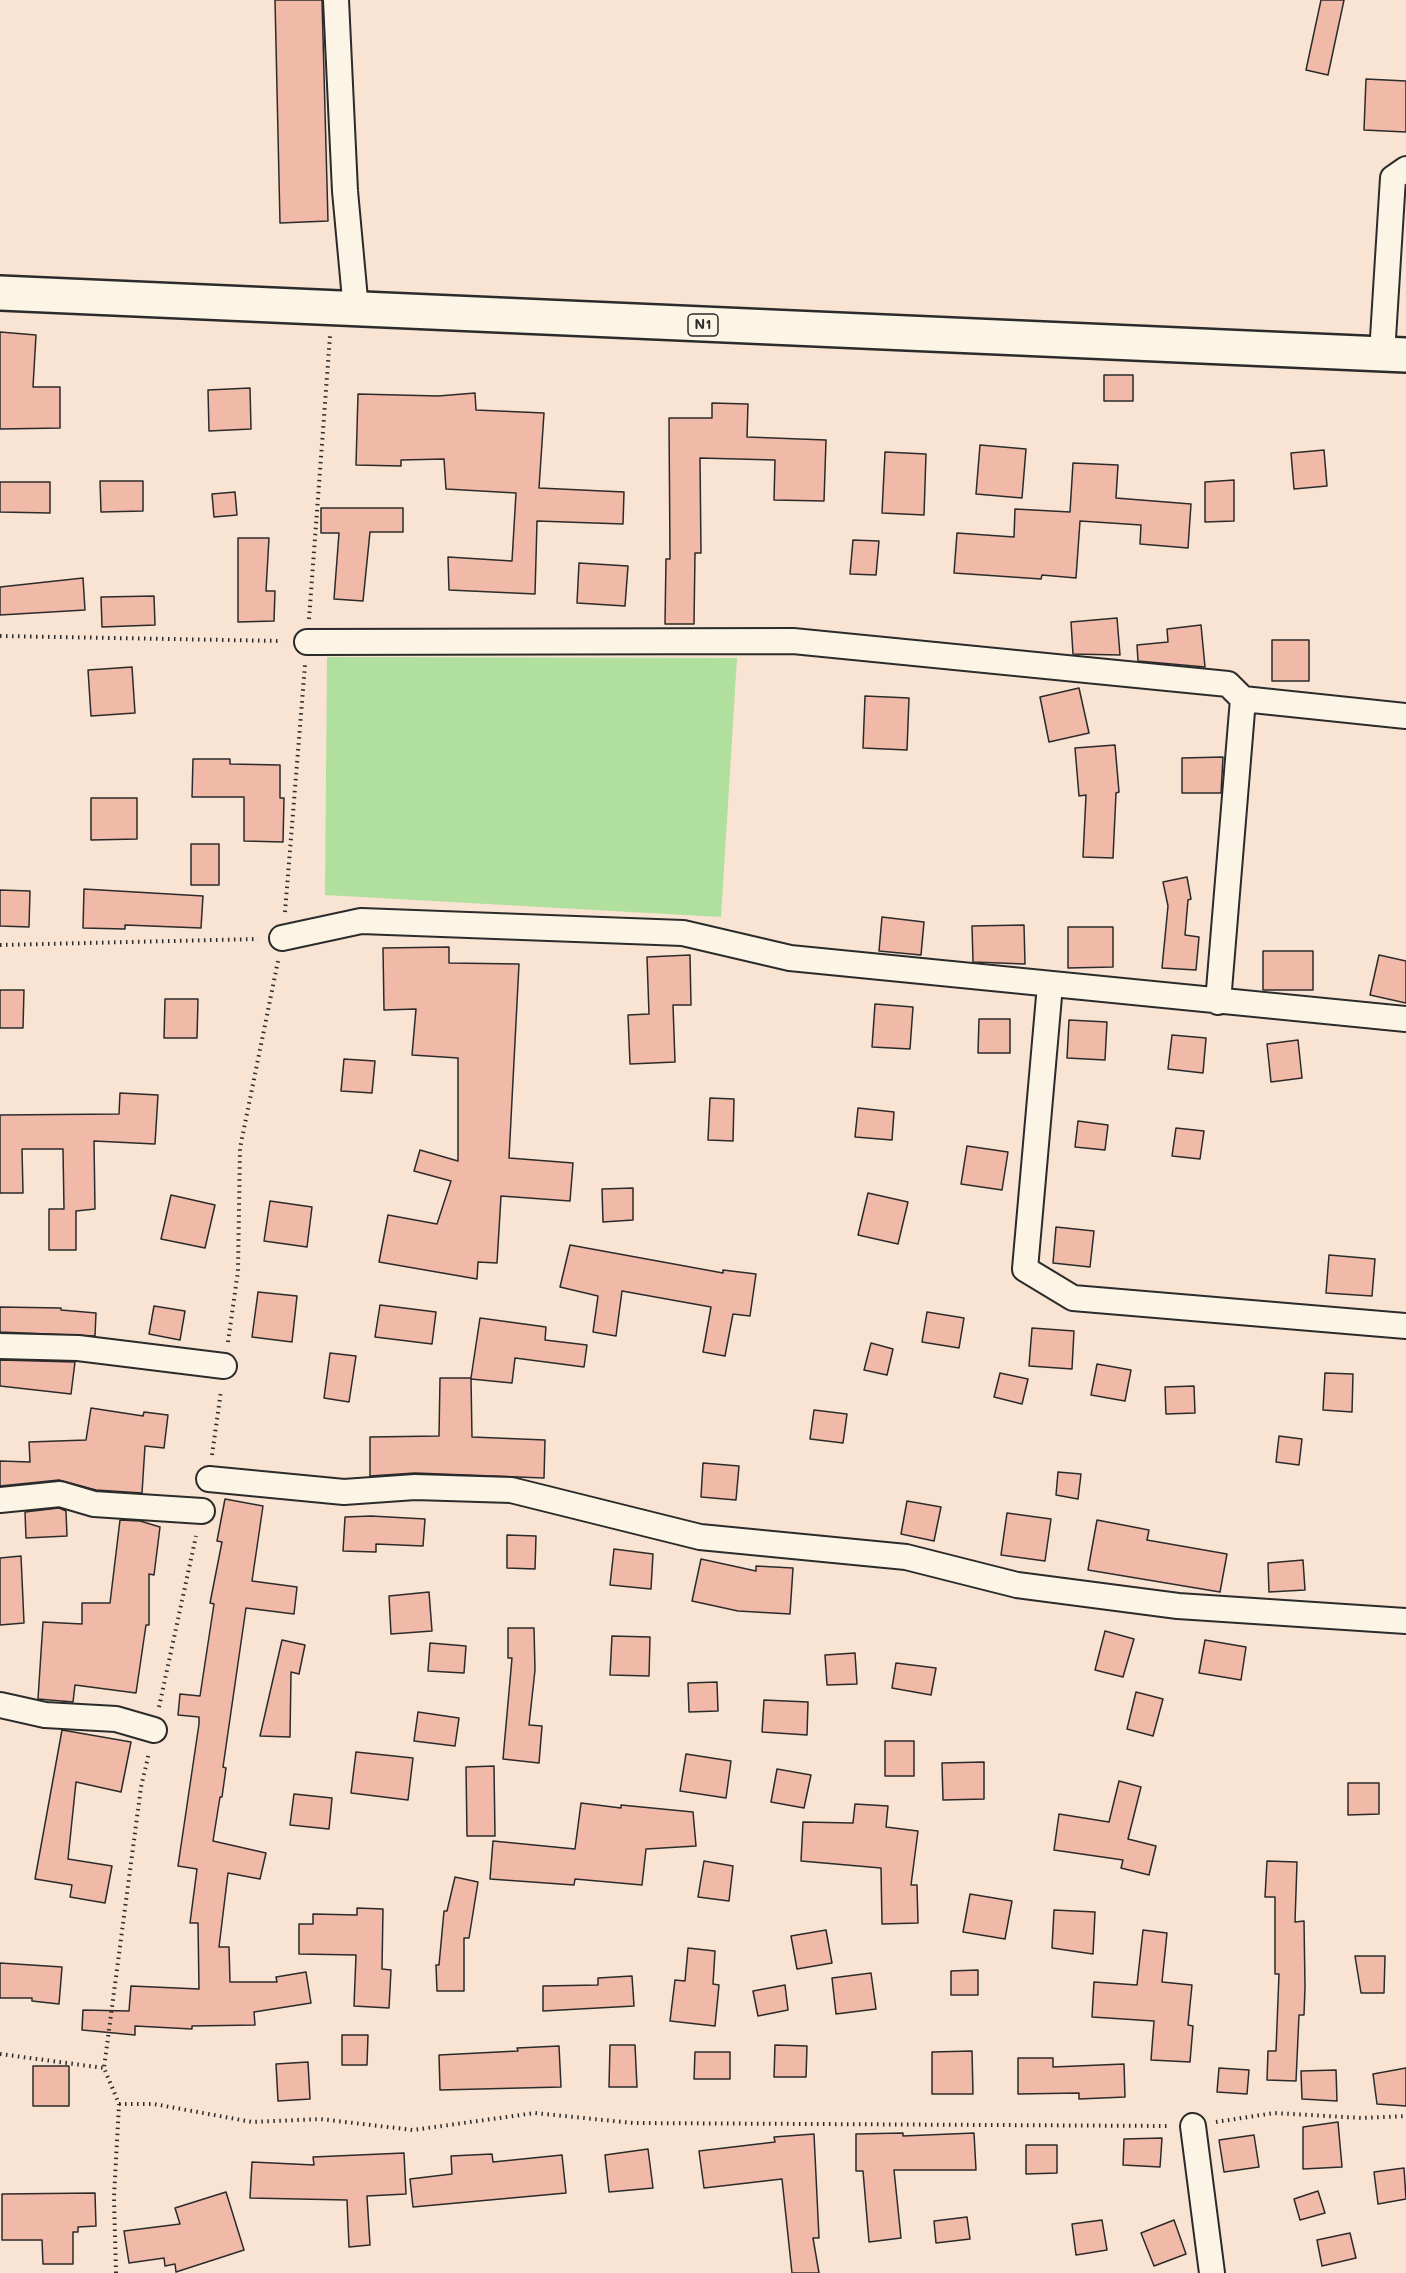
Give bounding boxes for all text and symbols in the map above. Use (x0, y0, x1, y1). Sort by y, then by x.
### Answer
road number: N1 (688, 314, 718, 336)

